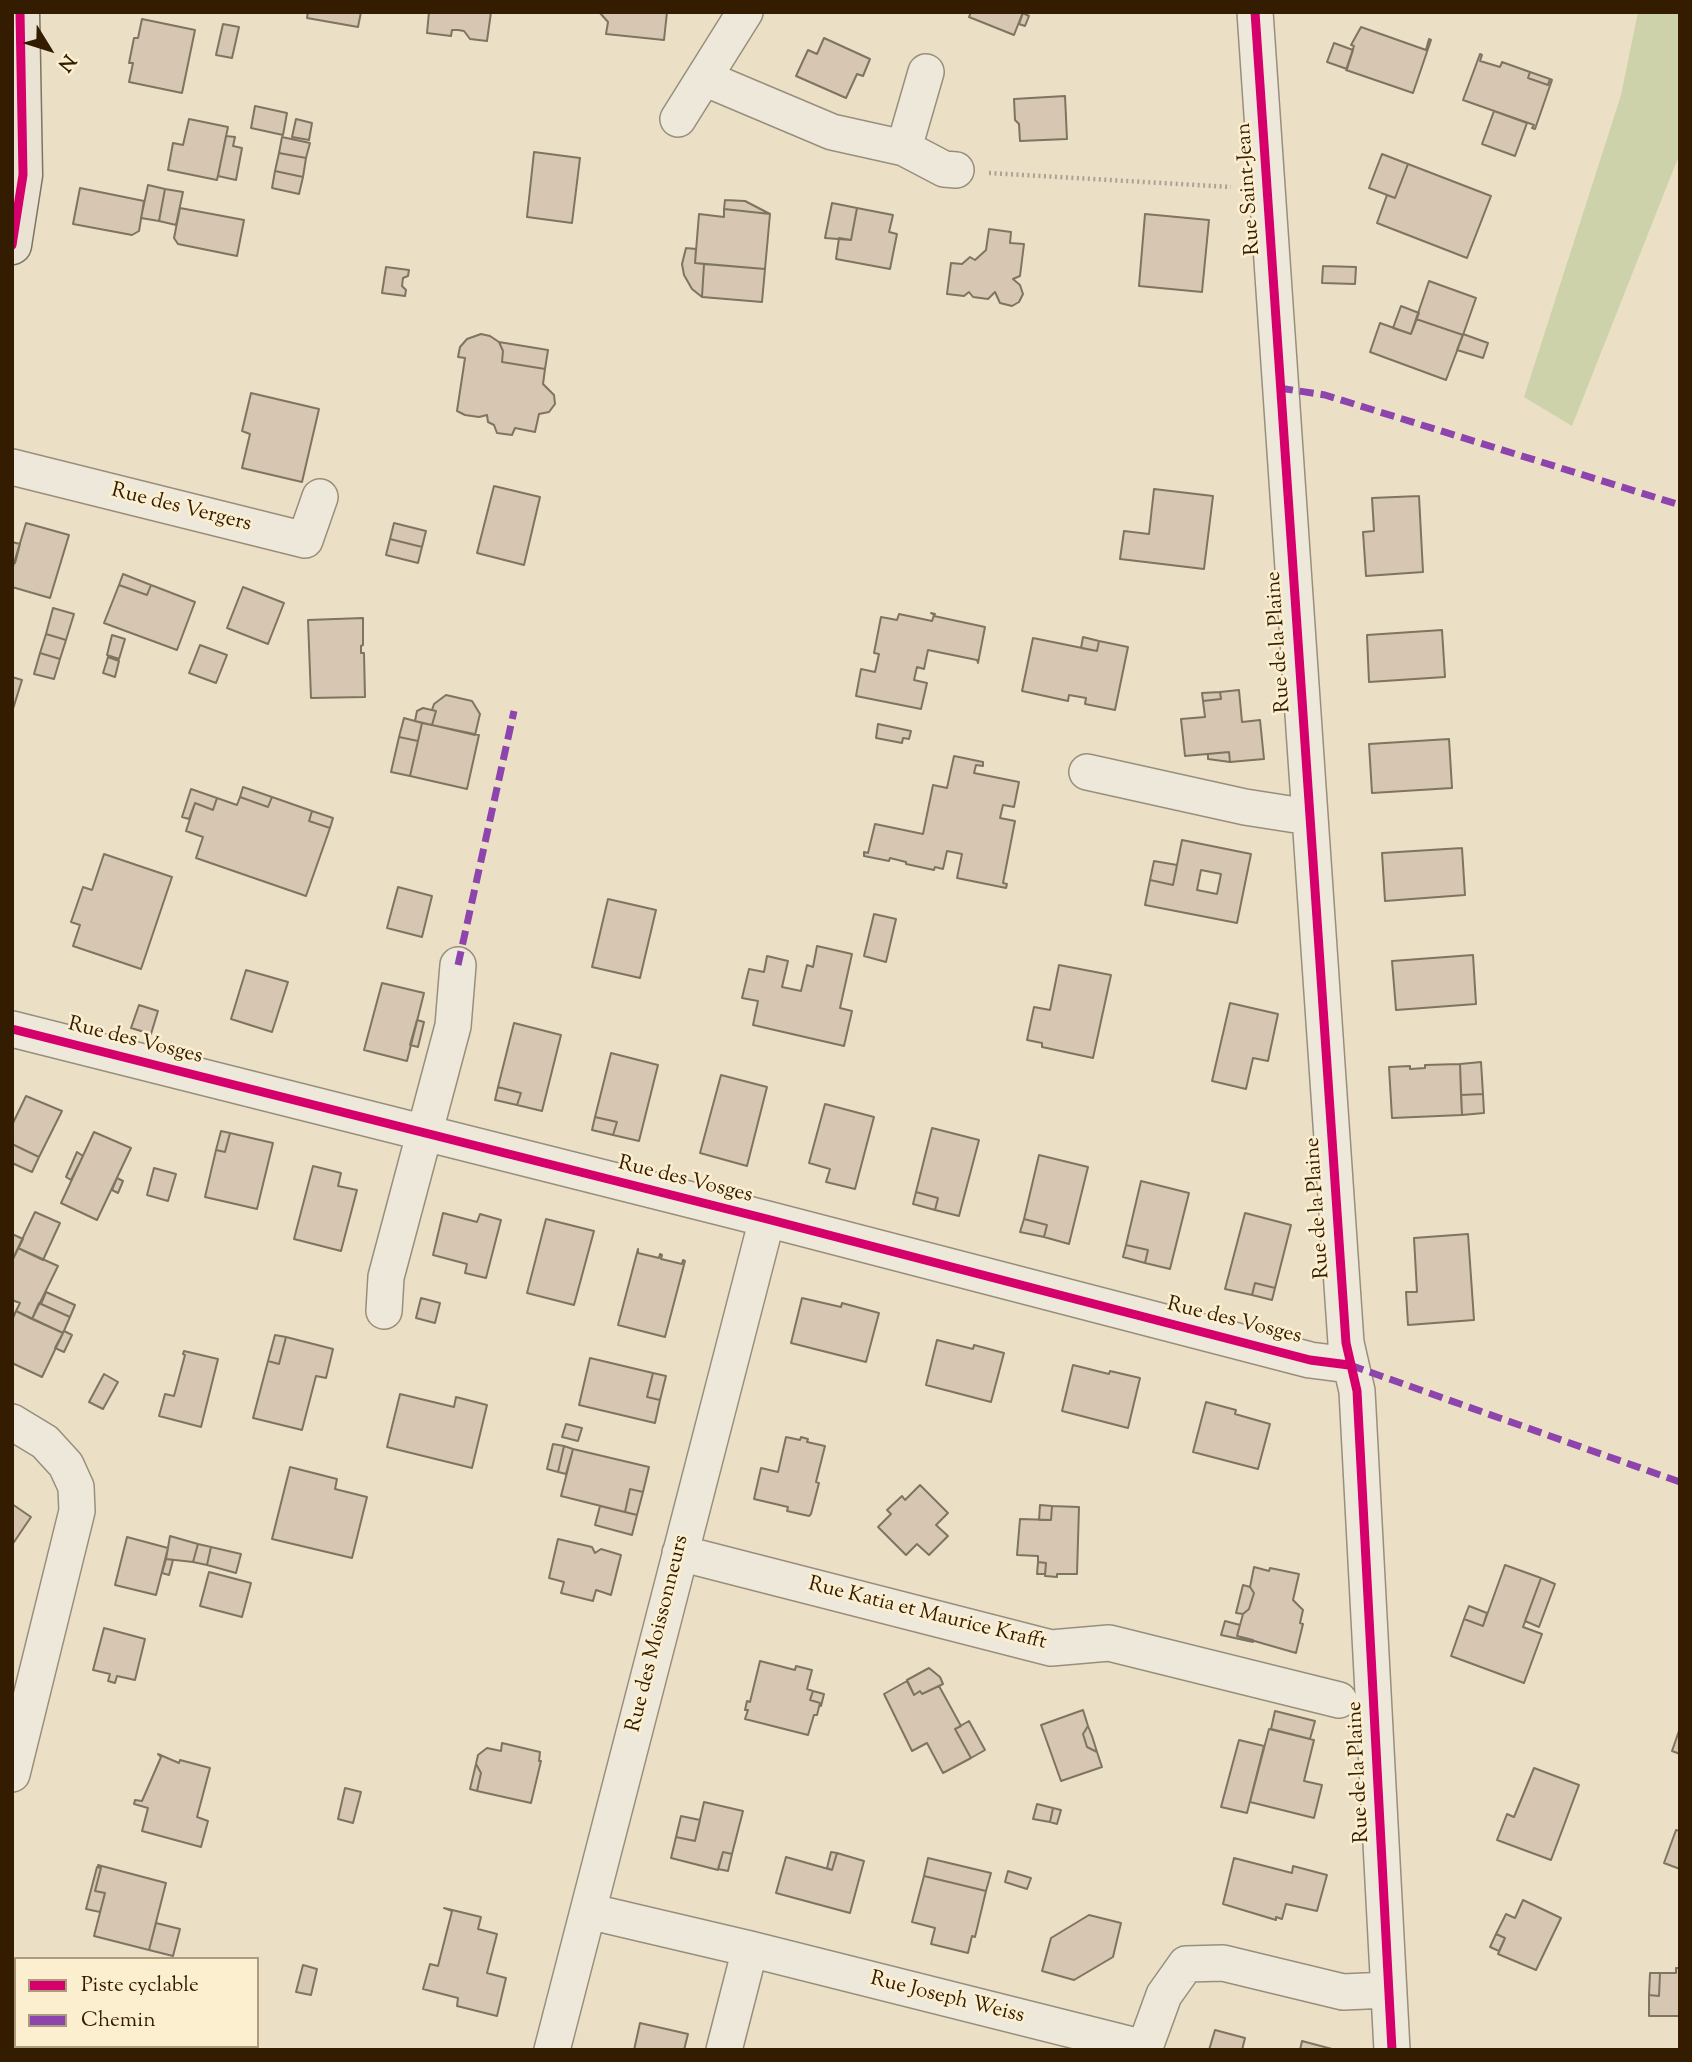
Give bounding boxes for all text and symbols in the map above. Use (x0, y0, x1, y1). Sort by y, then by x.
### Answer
north arrow (14, 14, 84, 84)
text: N (51, 48, 81, 77)
street label: Rue Saint-Jean (1233, 122, 1267, 256)
street label: Rue des Vergers (108, 479, 254, 539)
street label: Rue de la Plaine (1262, 570, 1298, 714)
street label: Rue des Vosges (65, 1013, 205, 1071)
street label: Rue de la Plaine (1301, 1136, 1337, 1280)
street label: Rue des Vosges (615, 1152, 755, 1210)
street label: Rue des Vosges (1164, 1293, 1304, 1351)
street label: Rue des Moissonneurs (622, 1533, 696, 1735)
street label: Rue Katia et Maurice Krafft (805, 1573, 1049, 1657)
street label: Rue de la Plaine (1344, 1700, 1376, 1844)
legend (14, 1957, 259, 2048)
street label: Rue Joseph Weiss (867, 1968, 1027, 2030)
text: Piste cyclable (81, 1971, 199, 2001)
text: Chemin (81, 2006, 156, 2036)

